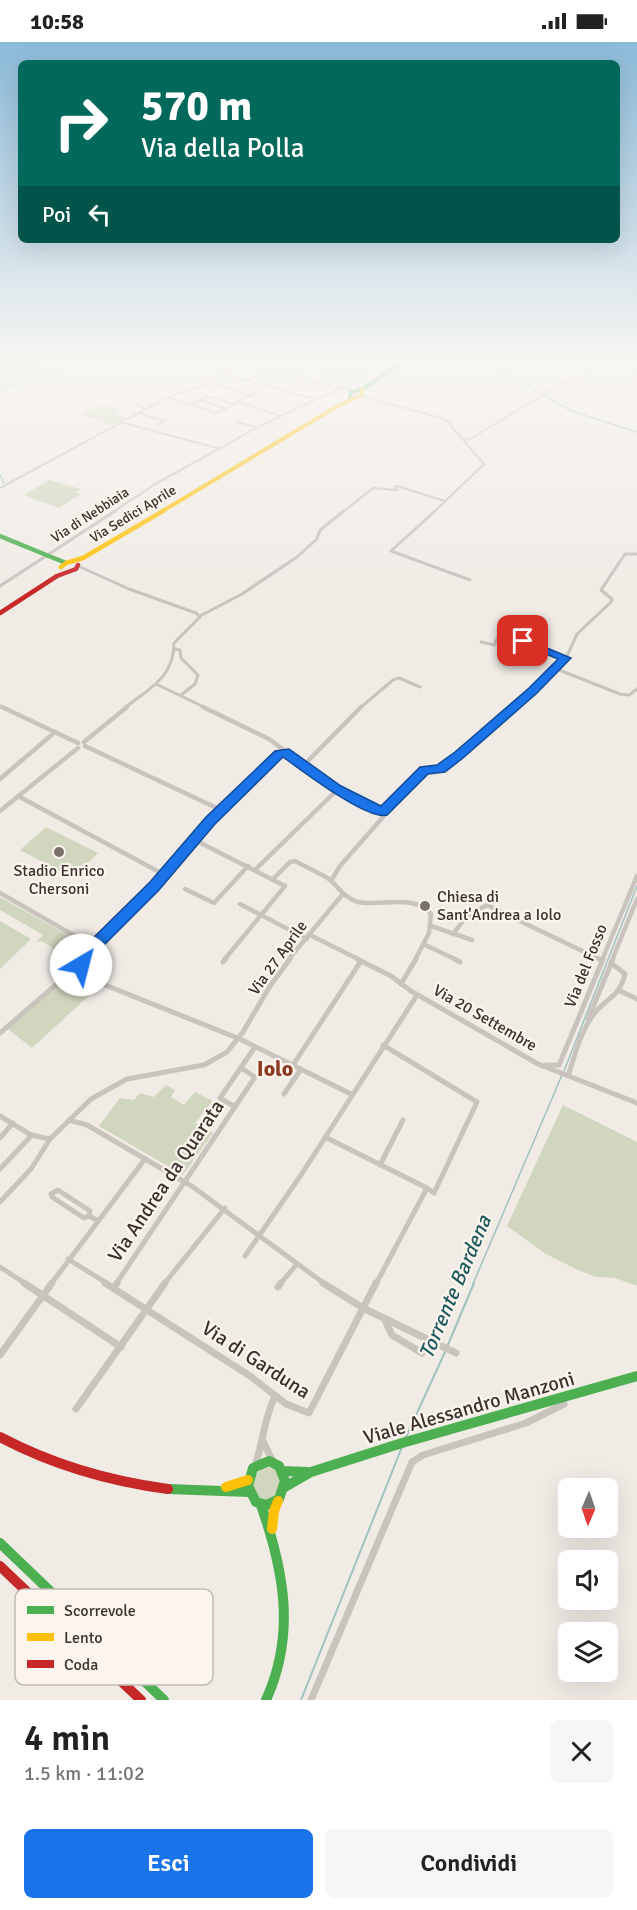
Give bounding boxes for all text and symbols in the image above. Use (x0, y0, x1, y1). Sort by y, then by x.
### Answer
text: 10:58 (30, 8, 84, 35)
text: 570 m (141, 81, 252, 132)
icon: right (42, 84, 120, 162)
text: Via della Polla (141, 132, 304, 165)
icon: left (83, 198, 116, 231)
text: Poi (42, 201, 71, 228)
street label: Via Sedici Aprile (87, 482, 179, 546)
street label: Via di Nebbiaia (48, 484, 132, 546)
pin (497, 615, 548, 666)
icon: arrive (506, 624, 539, 657)
marker: Stadio Enrico Chersoni (52, 845, 66, 859)
place label: Stadio Enrico Chersoni (13, 861, 105, 899)
place label: Chiesa di Sant'Andrea a Iolo (437, 887, 561, 925)
marker: Chiesa di Sant'Andrea a Iolo (418, 899, 432, 913)
street label: Via 27 Aprile (244, 917, 312, 999)
street label: Via del Fosso (560, 921, 612, 1011)
position arrow (49, 933, 113, 997)
street label: Via 20 Settembre (429, 980, 541, 1056)
district label: Iolo (257, 1055, 293, 1082)
street label: Via Andrea da Quarata (102, 1095, 230, 1267)
water label: Torrente Bardena (413, 1210, 497, 1363)
street label: Via di Garduna (197, 1316, 315, 1404)
street label: Viale Alessandro Manzoni (361, 1366, 577, 1450)
north arrow (558, 1478, 618, 1538)
map controls (558, 1478, 618, 1682)
button: sound (558, 1550, 618, 1610)
legend (15, 1589, 213, 1685)
text: Scorrevole (64, 1601, 136, 1621)
button: layers (558, 1622, 618, 1682)
text: Lento (64, 1628, 102, 1648)
text: Coda (64, 1655, 98, 1675)
text: 4 min (24, 1716, 110, 1761)
button: close (550, 1720, 613, 1783)
text: 1.5 km · 11:02 (24, 1761, 145, 1786)
button: Esci (24, 1829, 313, 1898)
button: Condividi (325, 1829, 613, 1898)

